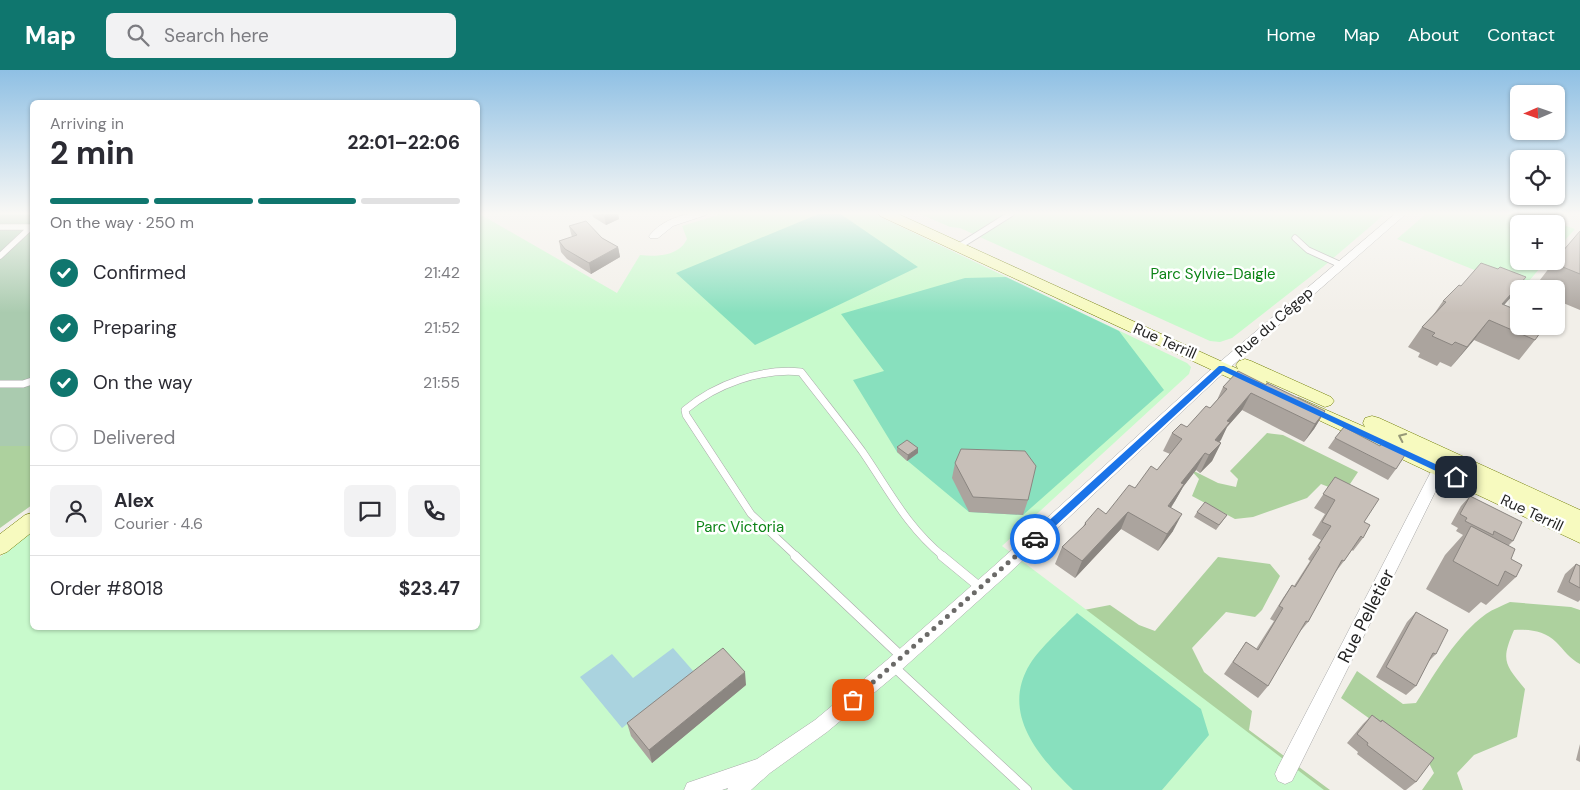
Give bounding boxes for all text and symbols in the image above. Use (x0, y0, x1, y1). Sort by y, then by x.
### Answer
search box (106, 13, 456, 58)
text: Map (25, 20, 76, 51)
icon: search (124, 21, 152, 49)
text: Search here (164, 23, 269, 48)
text: Home (1266, 23, 1316, 47)
text: Map (1344, 23, 1380, 47)
text: About (1408, 23, 1459, 47)
text: Contact (1487, 23, 1555, 47)
north arrow (1510, 85, 1565, 140)
map controls (1510, 85, 1565, 335)
text: Arriving in (50, 113, 124, 134)
text: 22:01–22:06 (348, 130, 460, 155)
text: 2 min (50, 132, 135, 174)
button: locate (1510, 150, 1565, 205)
text: On the way · 250 m (50, 212, 194, 233)
button: + (1510, 215, 1565, 270)
icon: check (50, 259, 78, 287)
text: Confirmed (93, 260, 186, 285)
text: 21:42 (424, 262, 460, 283)
park label: Parc Sylvie-Daigle (1150, 264, 1276, 284)
button: − (1510, 280, 1565, 335)
street label: Rue du Cégep (1231, 283, 1317, 361)
icon: check (50, 314, 78, 342)
text: Preparing (93, 315, 177, 340)
text: 21:52 (424, 317, 460, 338)
street label: Rue Terrill (1130, 318, 1200, 364)
icon: check (50, 369, 78, 397)
text: On the way (93, 370, 193, 395)
text: 21:55 (423, 372, 460, 393)
text: Delivered (93, 425, 175, 450)
one-way arrow (1398, 433, 1407, 443)
pin (1435, 456, 1477, 498)
icon: home (1442, 463, 1470, 491)
button: person (50, 485, 102, 537)
button: chat (344, 485, 396, 537)
button: phone (408, 485, 460, 537)
text: Alex (114, 488, 154, 513)
street label: Rue Terrill (1497, 490, 1567, 536)
text: Courier · 4.6 (114, 513, 203, 534)
courier (1010, 514, 1060, 564)
park label: Parc Victoria (696, 517, 784, 537)
icon: car (1021, 525, 1049, 553)
street label: Rue Pelletier (1332, 565, 1400, 667)
text: Order #8018 (50, 576, 163, 601)
text: $23.47 (399, 576, 460, 601)
pin (832, 679, 874, 721)
icon: bag (839, 686, 867, 714)

